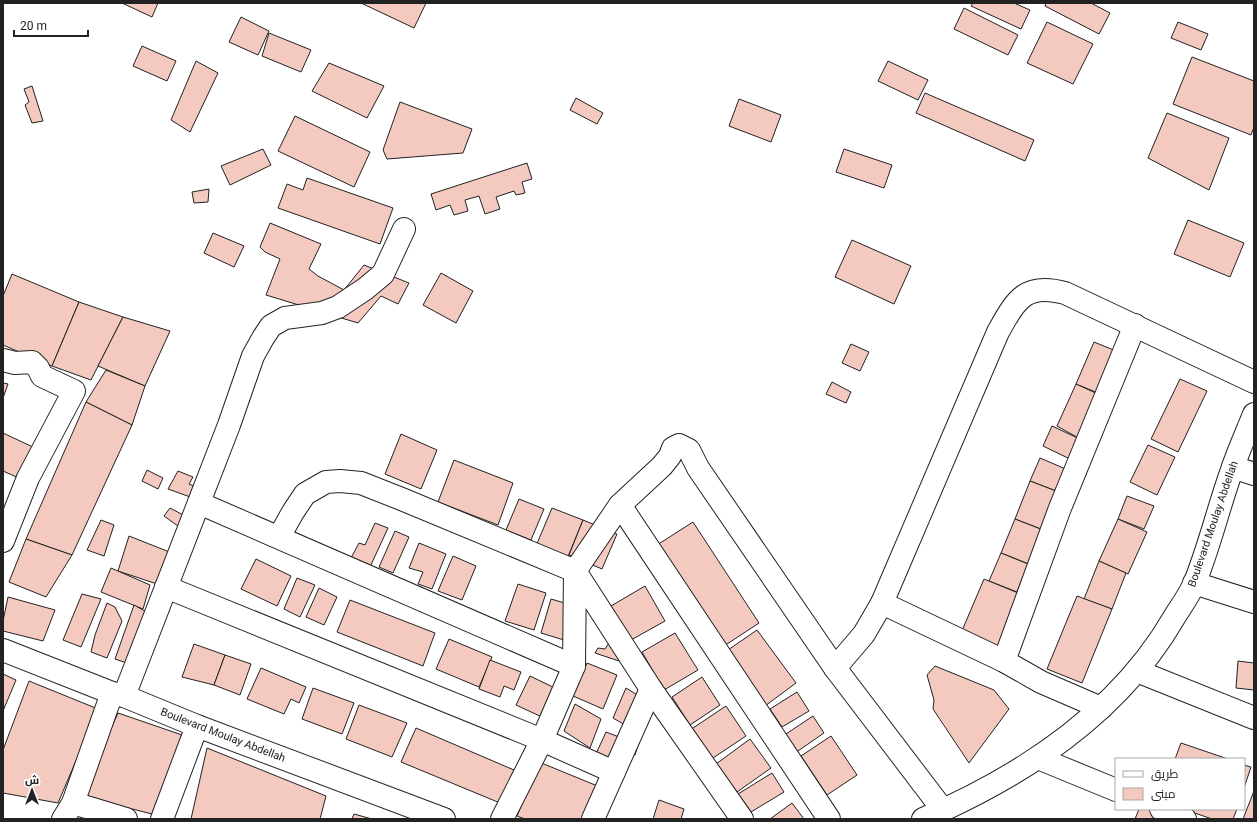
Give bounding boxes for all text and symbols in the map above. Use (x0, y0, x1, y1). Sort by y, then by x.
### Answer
scale bar (14, 12, 88, 38)
text: 20 m (20, 19, 47, 33)
street label: Boulevard Moulay Abdellah (1185, 459, 1241, 589)
street label: Boulevard Moulay Abdellah (159, 705, 287, 765)
legend (1115, 758, 1245, 810)
text: طريق (1151, 767, 1179, 781)
north arrow (12, 770, 52, 810)
text: ش (25, 774, 39, 787)
text: مبنى (1151, 787, 1176, 801)

